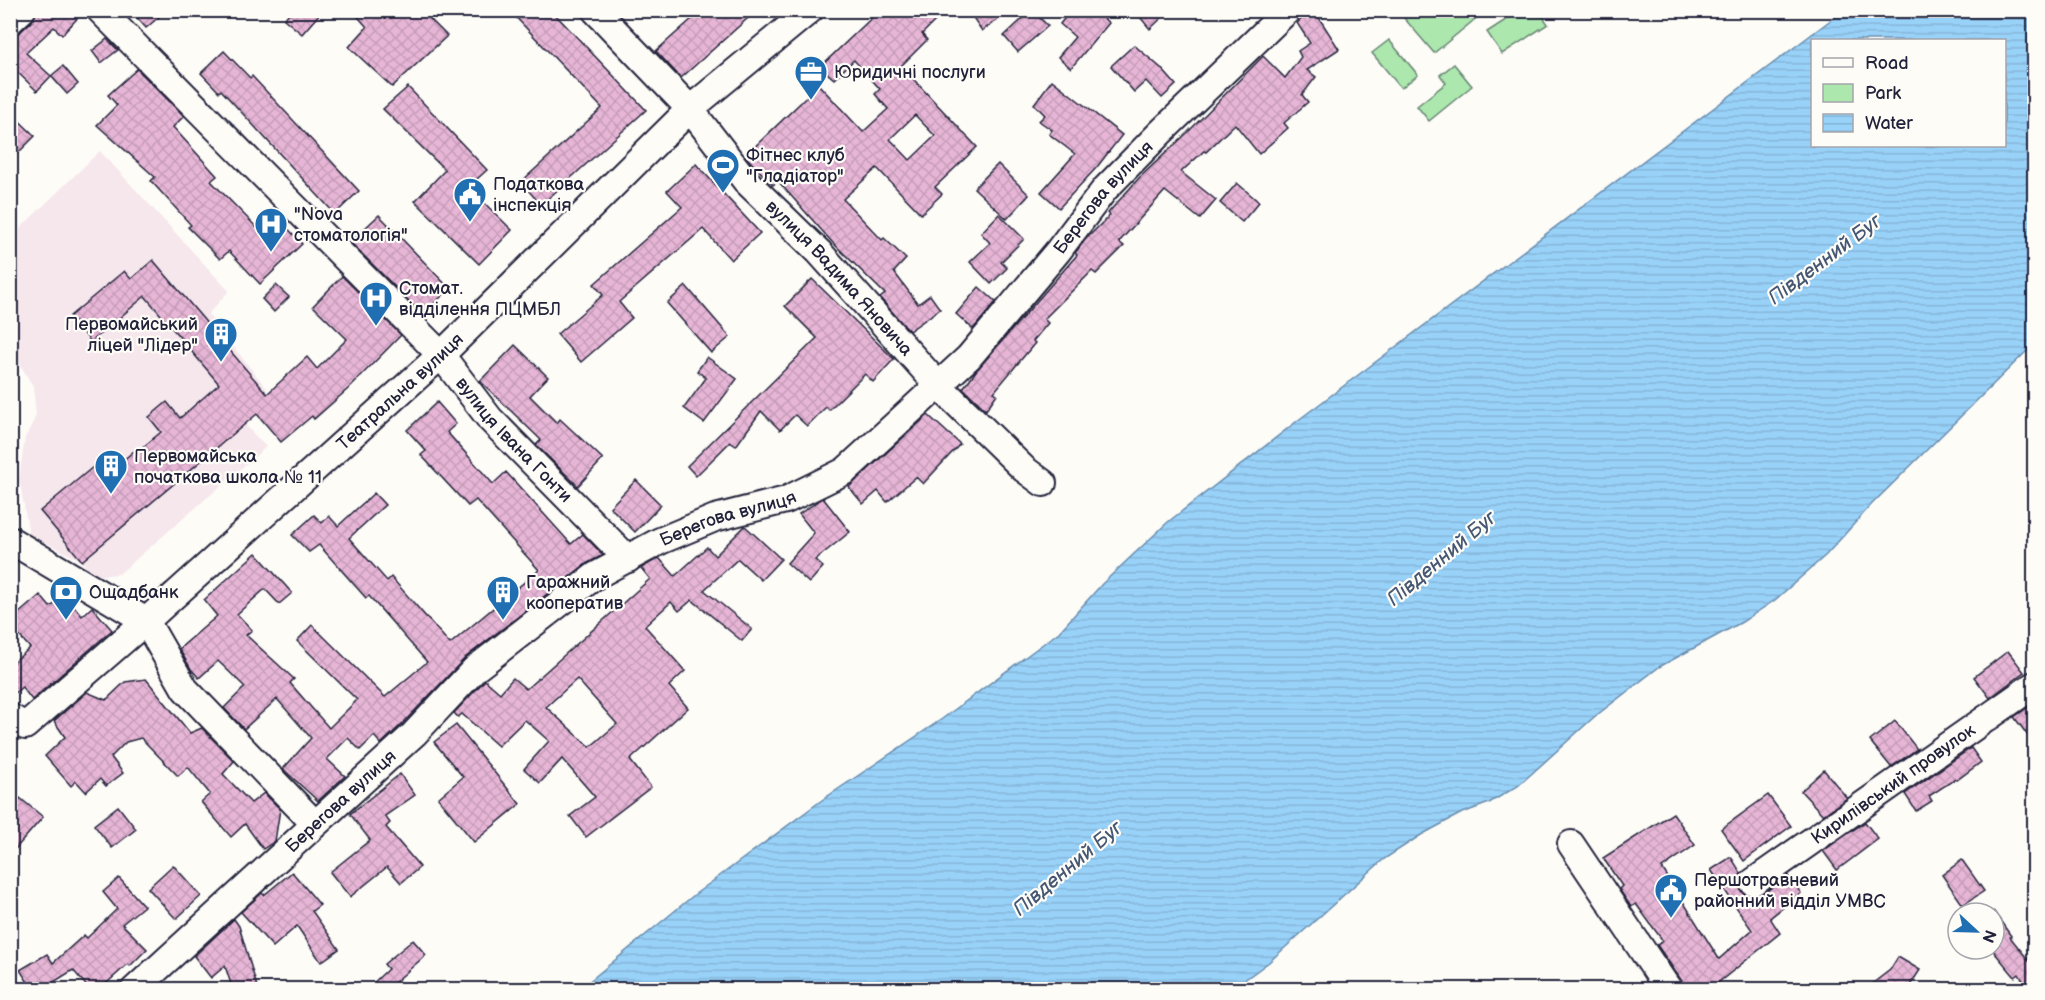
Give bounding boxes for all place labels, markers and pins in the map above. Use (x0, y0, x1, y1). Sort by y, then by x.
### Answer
office icon: Юридичні послуги (793, 54, 829, 101)
place label: Юридичні послуги (834, 62, 986, 83)
place label: Фітнес клуб "Гладіатор" (746, 145, 845, 187)
sports icon: Фітнес клуб "Гладіатор" (705, 147, 741, 194)
place label: Податкова інспекція (493, 174, 584, 216)
public building icon: Податкова інспекція (452, 176, 488, 223)
place label: "Nova стоматологія" (294, 204, 408, 246)
hospital icon: "Nova стоматологія" (253, 206, 289, 253)
place label: Стомат. відділення ПЦМБЛ (399, 278, 561, 320)
hospital icon: Стомат. відділення ПЦМБЛ (358, 280, 394, 327)
place label: Первомайський ліцей "Лідер" (65, 314, 198, 356)
building icon: Первомайський ліцей "Лідер" (203, 316, 239, 363)
place label: Первомайська початкова школа № 11 (134, 446, 322, 488)
building icon: Первомайська початкова школа № 11 (93, 448, 129, 495)
place label: Гаражний кооператив (526, 572, 624, 614)
bank icon: Ощадбанк (48, 574, 84, 621)
building icon: Гаражний кооператив (485, 574, 521, 621)
place label: Ощадбанк (89, 582, 179, 603)
place label: Першотравневий районний відділ УМВС (1694, 870, 1886, 912)
public building icon: Першотравневий районний відділ УМВС (1653, 872, 1689, 919)

